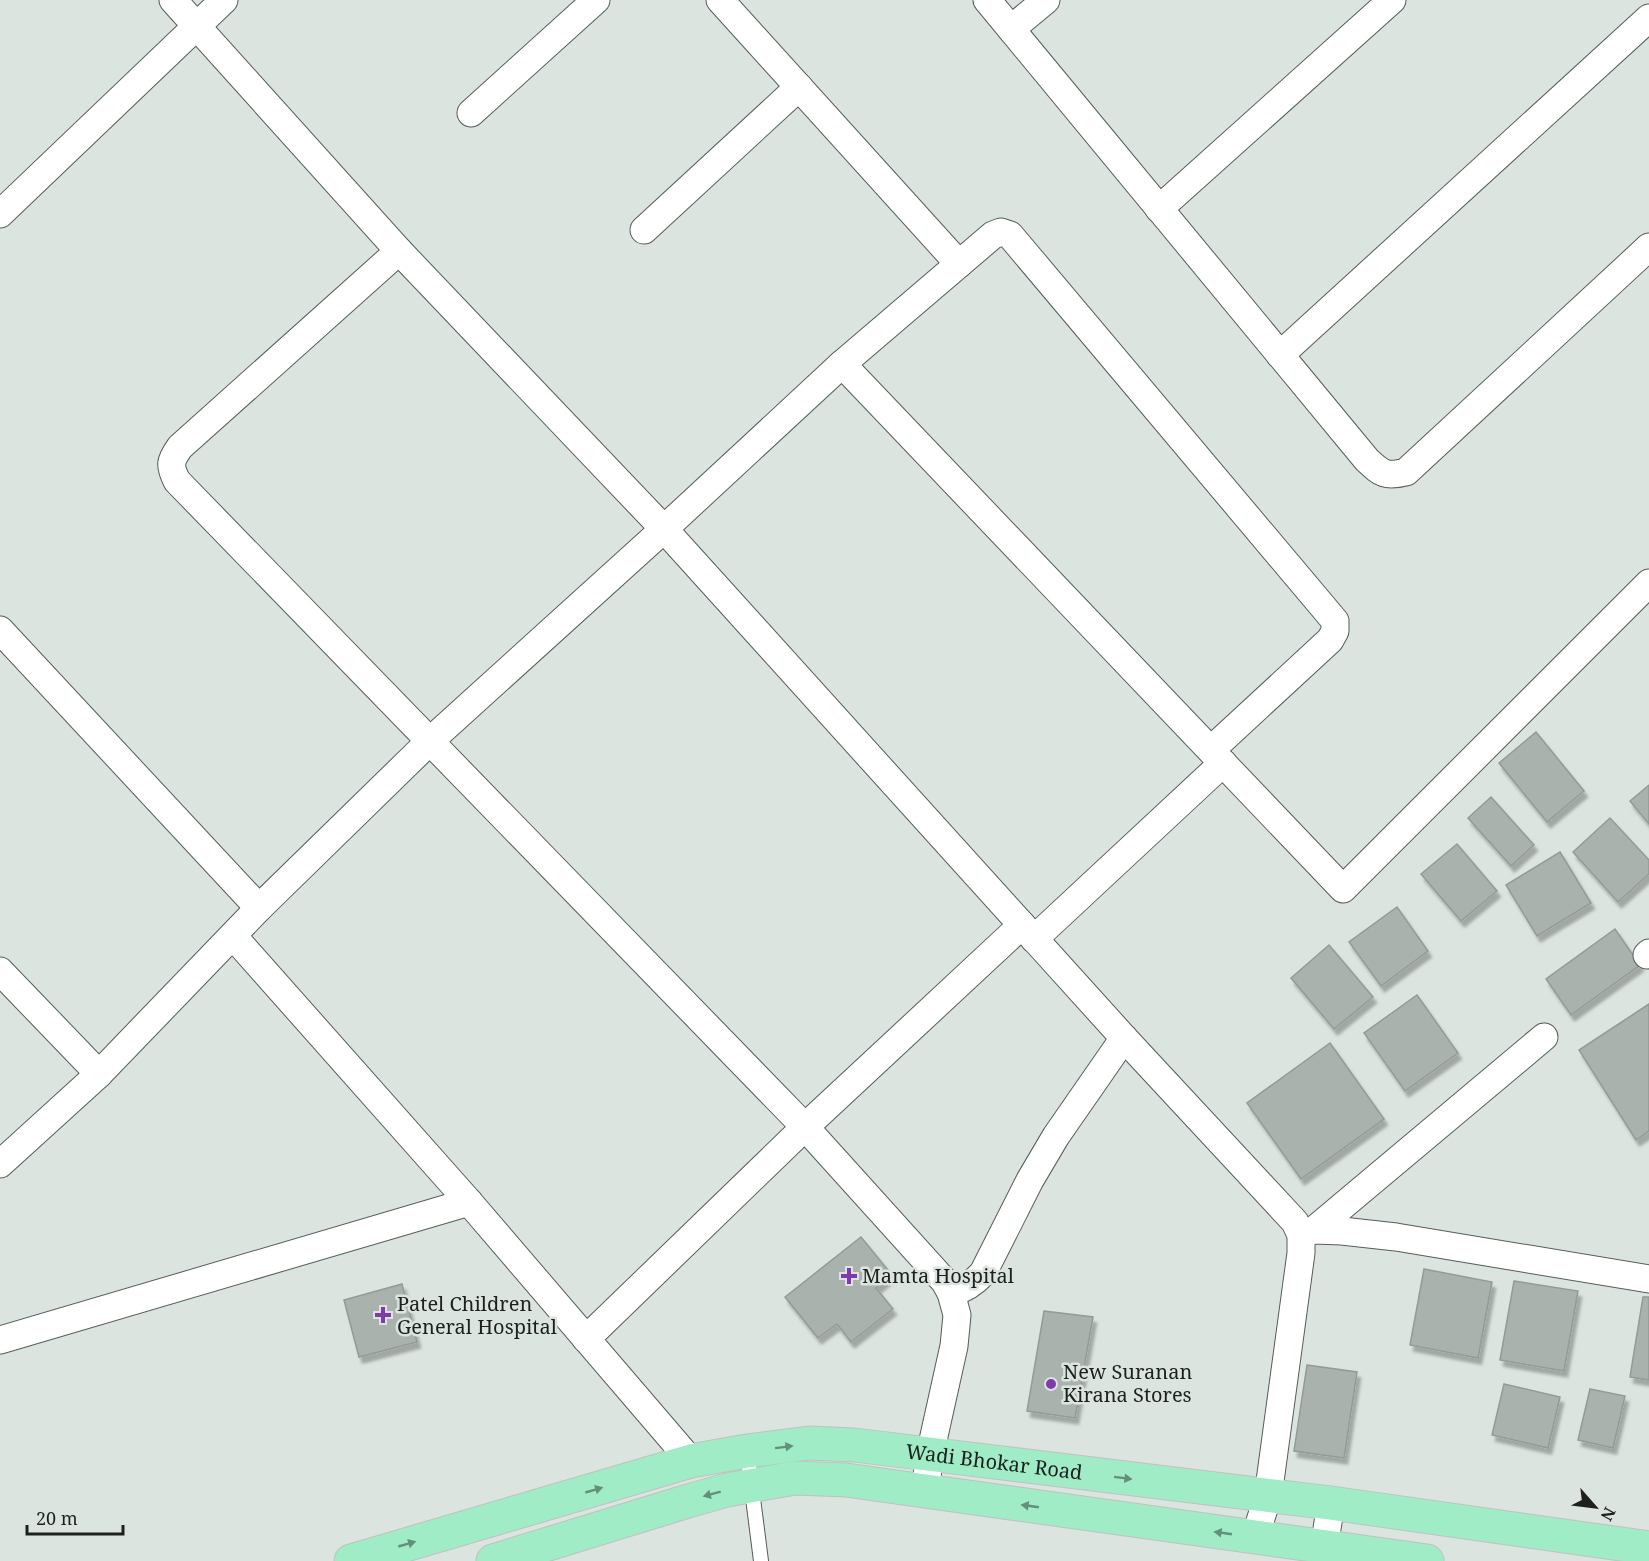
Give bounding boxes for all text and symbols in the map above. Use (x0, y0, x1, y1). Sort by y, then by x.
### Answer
place label: Mamta Hospital (862, 1262, 1014, 1289)
marker: Mamta Hospital (840, 1267, 858, 1285)
place label: Patel Children General Hospital (397, 1290, 557, 1340)
marker: Patel Children General Hospital (374, 1306, 392, 1324)
place label: New Suranan Kirana Stores (1063, 1358, 1192, 1408)
marker: New Suranan Kirana Stores (1044, 1377, 1058, 1391)
street label: Wadi Bhokar Road (904, 1437, 1084, 1486)
one-way arrow (774, 1442, 793, 1451)
one-way arrow (1114, 1473, 1133, 1483)
north arrow (1565, 1477, 1625, 1537)
one-way arrow (585, 1485, 603, 1494)
one-way arrow (703, 1490, 722, 1500)
scale bar (27, 1498, 123, 1536)
one-way arrow (1020, 1501, 1039, 1510)
text: N (1595, 1503, 1621, 1525)
text: 20 m (36, 1506, 78, 1530)
one-way arrow (1214, 1528, 1233, 1537)
one-way arrow (398, 1539, 416, 1548)

